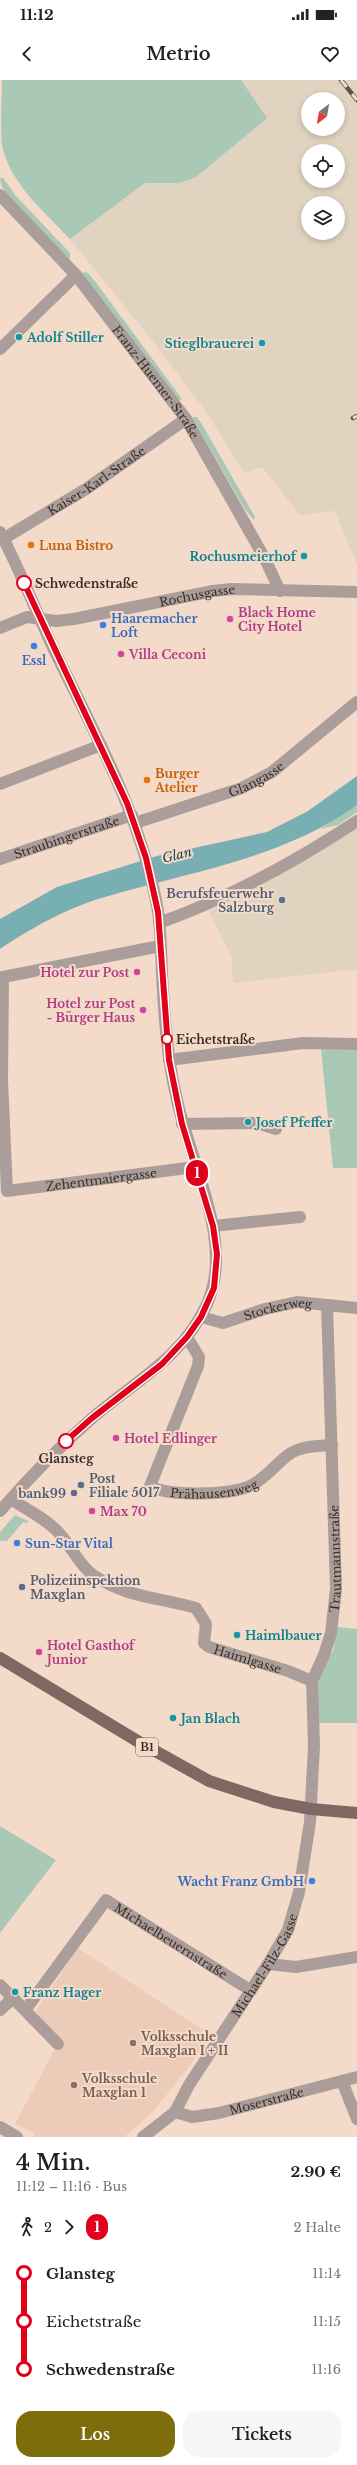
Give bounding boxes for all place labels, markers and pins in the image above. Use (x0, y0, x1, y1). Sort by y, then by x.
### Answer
place label: Adolf Stiller (26, 330, 104, 345)
marker: Adolf Stiller (14, 332, 24, 342)
place label: Stieglbrauerei (165, 336, 255, 351)
marker: Stieglbrauerei (257, 338, 267, 348)
place label: Luna Bistro (39, 538, 113, 553)
marker: Luna Bistro (26, 540, 36, 550)
place label: Rochusmeierhof (190, 549, 298, 564)
marker: Rochusmeierhof (299, 551, 309, 561)
marker: Schwedenstraße (16, 575, 32, 591)
place label: Schwedenstraße (35, 576, 138, 591)
place label: Black Home City Hotel (238, 605, 316, 634)
place label: Haaremacher Loft (111, 611, 198, 640)
marker: Black Home City Hotel (225, 614, 235, 624)
marker: Haaremacher Loft (98, 620, 108, 630)
marker: Essl (29, 641, 39, 651)
place label: Villa Ceconi (128, 647, 207, 662)
marker: Villa Ceconi (116, 649, 126, 659)
place label: Essl (22, 653, 47, 668)
place label: Burger Atelier (154, 766, 199, 795)
marker: Burger Atelier (142, 775, 152, 785)
place label: Berufsfeuerwehr Salzburg (166, 886, 275, 915)
marker: Berufsfeuerwehr Salzburg (277, 895, 287, 905)
place label: Hotel zur Post (40, 965, 129, 980)
marker: Hotel zur Post (132, 967, 142, 977)
place label: Hotel zur Post - Bürger Haus (46, 996, 135, 1025)
marker: Hotel zur Post - Bürger Haus (138, 1005, 148, 1015)
place label: Eichetstraße (176, 1032, 255, 1047)
marker: Eichetstraße (161, 1033, 173, 1045)
place label: Josef Pfeffer (253, 1115, 333, 1130)
marker: Josef Pfeffer (243, 1117, 253, 1127)
place label: Hotel Edlinger (124, 1431, 217, 1446)
marker: Glansteg (58, 1433, 74, 1449)
marker: Hotel Edlinger (111, 1433, 121, 1443)
place label: Glansteg (39, 1451, 94, 1466)
place label: Post Filiale 5017 (89, 1471, 160, 1500)
marker: Post Filiale 5017 (76, 1480, 86, 1490)
place label: bank99 (17, 1486, 66, 1501)
marker: bank99 (69, 1488, 79, 1498)
place label: Max 70 (100, 1504, 147, 1519)
marker: Max 70 (87, 1506, 97, 1516)
place label: Sun-Star Vital (25, 1536, 114, 1551)
marker: Sun-Star Vital (12, 1538, 22, 1548)
place label: Polizeiinspektion Maxglan (30, 1573, 141, 1602)
marker: Polizeiinspektion Maxglan (17, 1582, 27, 1592)
place label: Haimlbauer (245, 1628, 322, 1643)
marker: Haimlbauer (232, 1630, 242, 1640)
place label: Hotel Gasthof Junior (44, 1638, 136, 1667)
marker: Hotel Gasthof Junior (34, 1647, 44, 1657)
place label: Jan Blach (178, 1711, 241, 1726)
marker: Jan Blach (168, 1713, 178, 1723)
place label: Wacht Franz GmbH (176, 1874, 304, 1889)
marker: Wacht Franz GmbH (307, 1876, 317, 1886)
place label: Franz Hager (23, 1985, 101, 2000)
marker: Franz Hager (10, 1987, 20, 1997)
place label: Volksschule Maxglan I + II (140, 2029, 228, 2058)
marker: Volksschule Maxglan I + II (128, 2038, 138, 2048)
place label: Volksschule Maxglan 1 (81, 2071, 157, 2100)
marker: Volksschule Maxglan 1 (69, 2080, 79, 2090)

